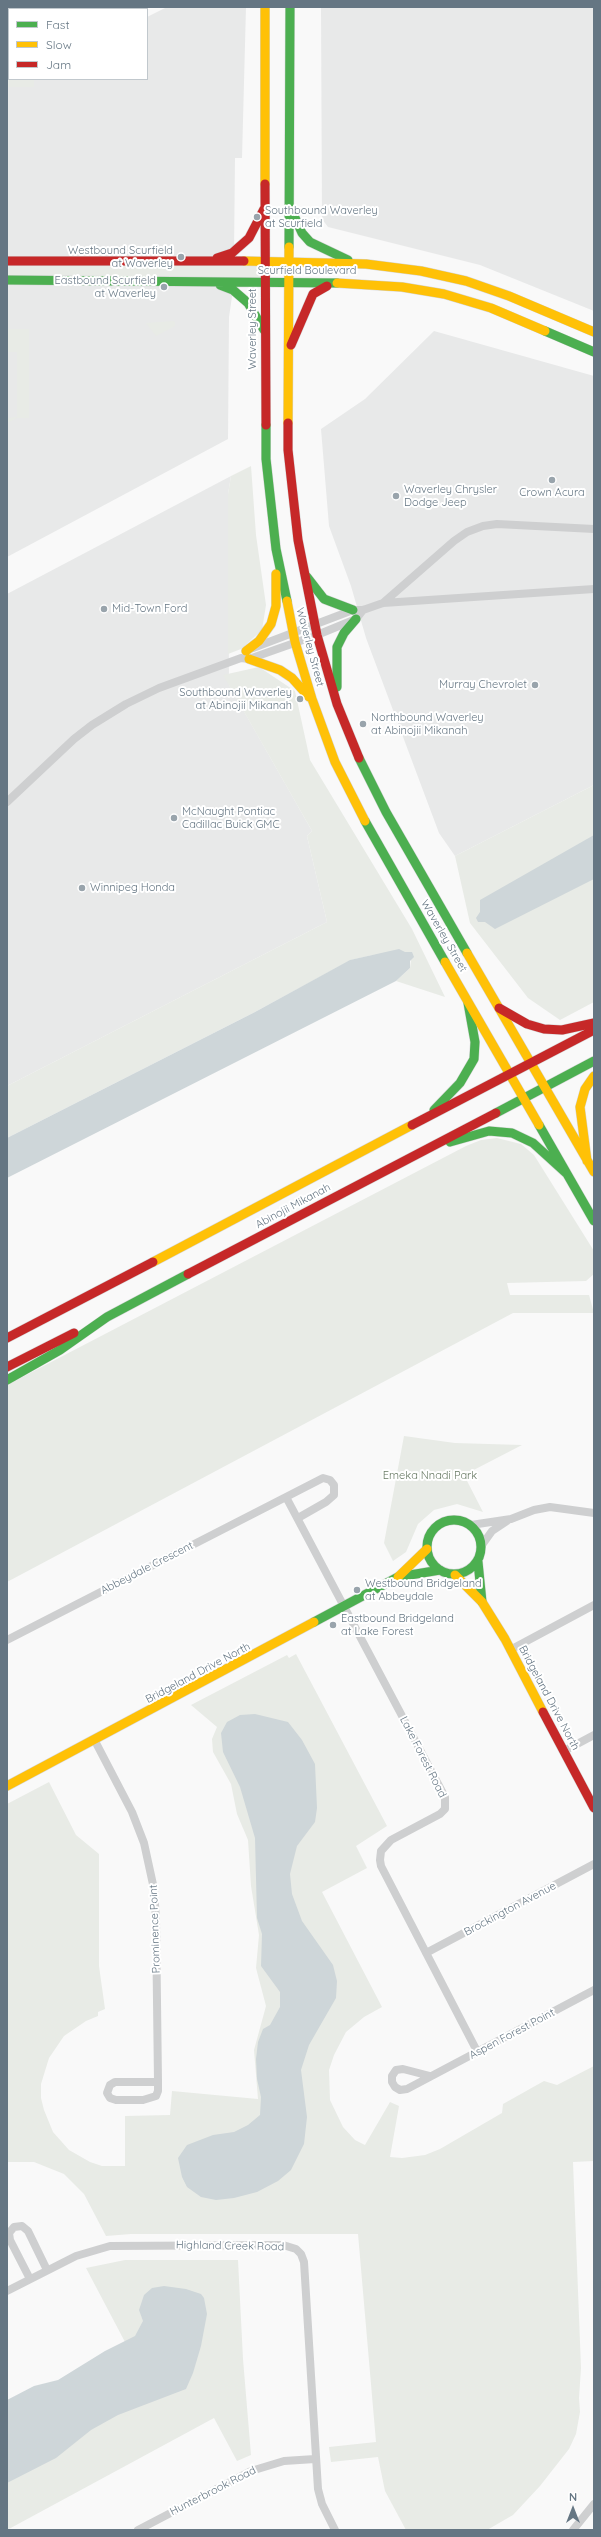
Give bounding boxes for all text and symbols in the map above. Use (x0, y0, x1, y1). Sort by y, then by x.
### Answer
legend (8, 8, 148, 80)
text: Fast (46, 17, 70, 32)
text: Slow (46, 37, 72, 52)
text: Jam (46, 57, 71, 72)
place label: Southbound Waverley at Scurfield (265, 204, 378, 230)
marker: Southbound Waverley at Scurfield (252, 212, 262, 222)
place label: Westbound Scurfield at Waverley (68, 244, 173, 270)
marker: Westbound Scurfield at Waverley (176, 252, 186, 262)
street label: Scurfield Boulevard (258, 264, 356, 278)
place label: Eastbound Scurfield at Waverley (55, 274, 156, 300)
marker: Eastbound Scurfield at Waverley (159, 282, 169, 292)
street label: Waverley Street (246, 288, 260, 370)
marker: Crown Acura (547, 475, 557, 485)
place label: Waverley Chrysler Dodge Jeep (404, 483, 497, 509)
place label: Crown Acura (519, 486, 585, 500)
marker: Waverley Chrysler Dodge Jeep (391, 491, 401, 501)
place label: Mid-Town Ford (112, 602, 187, 616)
marker: Mid-Town Ford (99, 604, 109, 614)
street label: Waverley Street (293, 606, 327, 688)
place label: Murray Chevrolet (439, 678, 527, 692)
marker: Murray Chevrolet (530, 680, 540, 690)
place label: Southbound Waverley at Abinojii Mikanah (179, 686, 292, 712)
marker: Southbound Waverley at Abinojii Mikanah (295, 694, 305, 704)
place label: Northbound Waverley at Abinojii Mikanah (371, 711, 484, 737)
marker: Northbound Waverley at Abinojii Mikanah (358, 719, 368, 729)
place label: McNaught Pontiac Cadillac Buick GMC (182, 805, 280, 831)
marker: McNaught Pontiac Cadillac Buick GMC (169, 813, 179, 823)
place label: Winnipeg Honda (90, 881, 175, 895)
marker: Winnipeg Honda (77, 883, 87, 893)
street label: Waverley Street (418, 898, 470, 974)
street label: Abinojii Mikanah (253, 1181, 333, 1231)
park label: Emeka Nnadi Park (383, 1469, 477, 1483)
street label: Abbeydale Crescent (98, 1539, 196, 1597)
place label: Westbound Bridgeland at Abbeydale (365, 1577, 482, 1603)
marker: Westbound Bridgeland at Abbeydale (352, 1585, 362, 1595)
place label: Eastbound Bridgeland at Lake Forest (341, 1612, 454, 1638)
marker: Eastbound Bridgeland at Lake Forest (328, 1620, 338, 1630)
street label: Bridgeland Drive North (143, 1640, 253, 1706)
street label: Bridgeland Drive North (516, 1643, 582, 1753)
street label: Lake Forest Road (397, 1714, 449, 1800)
street label: Brockington Avenue (462, 1879, 558, 1939)
street label: Prominence Point (147, 1884, 163, 1974)
street label: Aspen Forest Point (467, 2006, 557, 2062)
street label: Highland Creek Road (176, 2238, 284, 2254)
street label: Hunterbrook Road (168, 2464, 258, 2518)
north arrow (553, 2489, 593, 2529)
text: N (569, 2490, 577, 2504)

